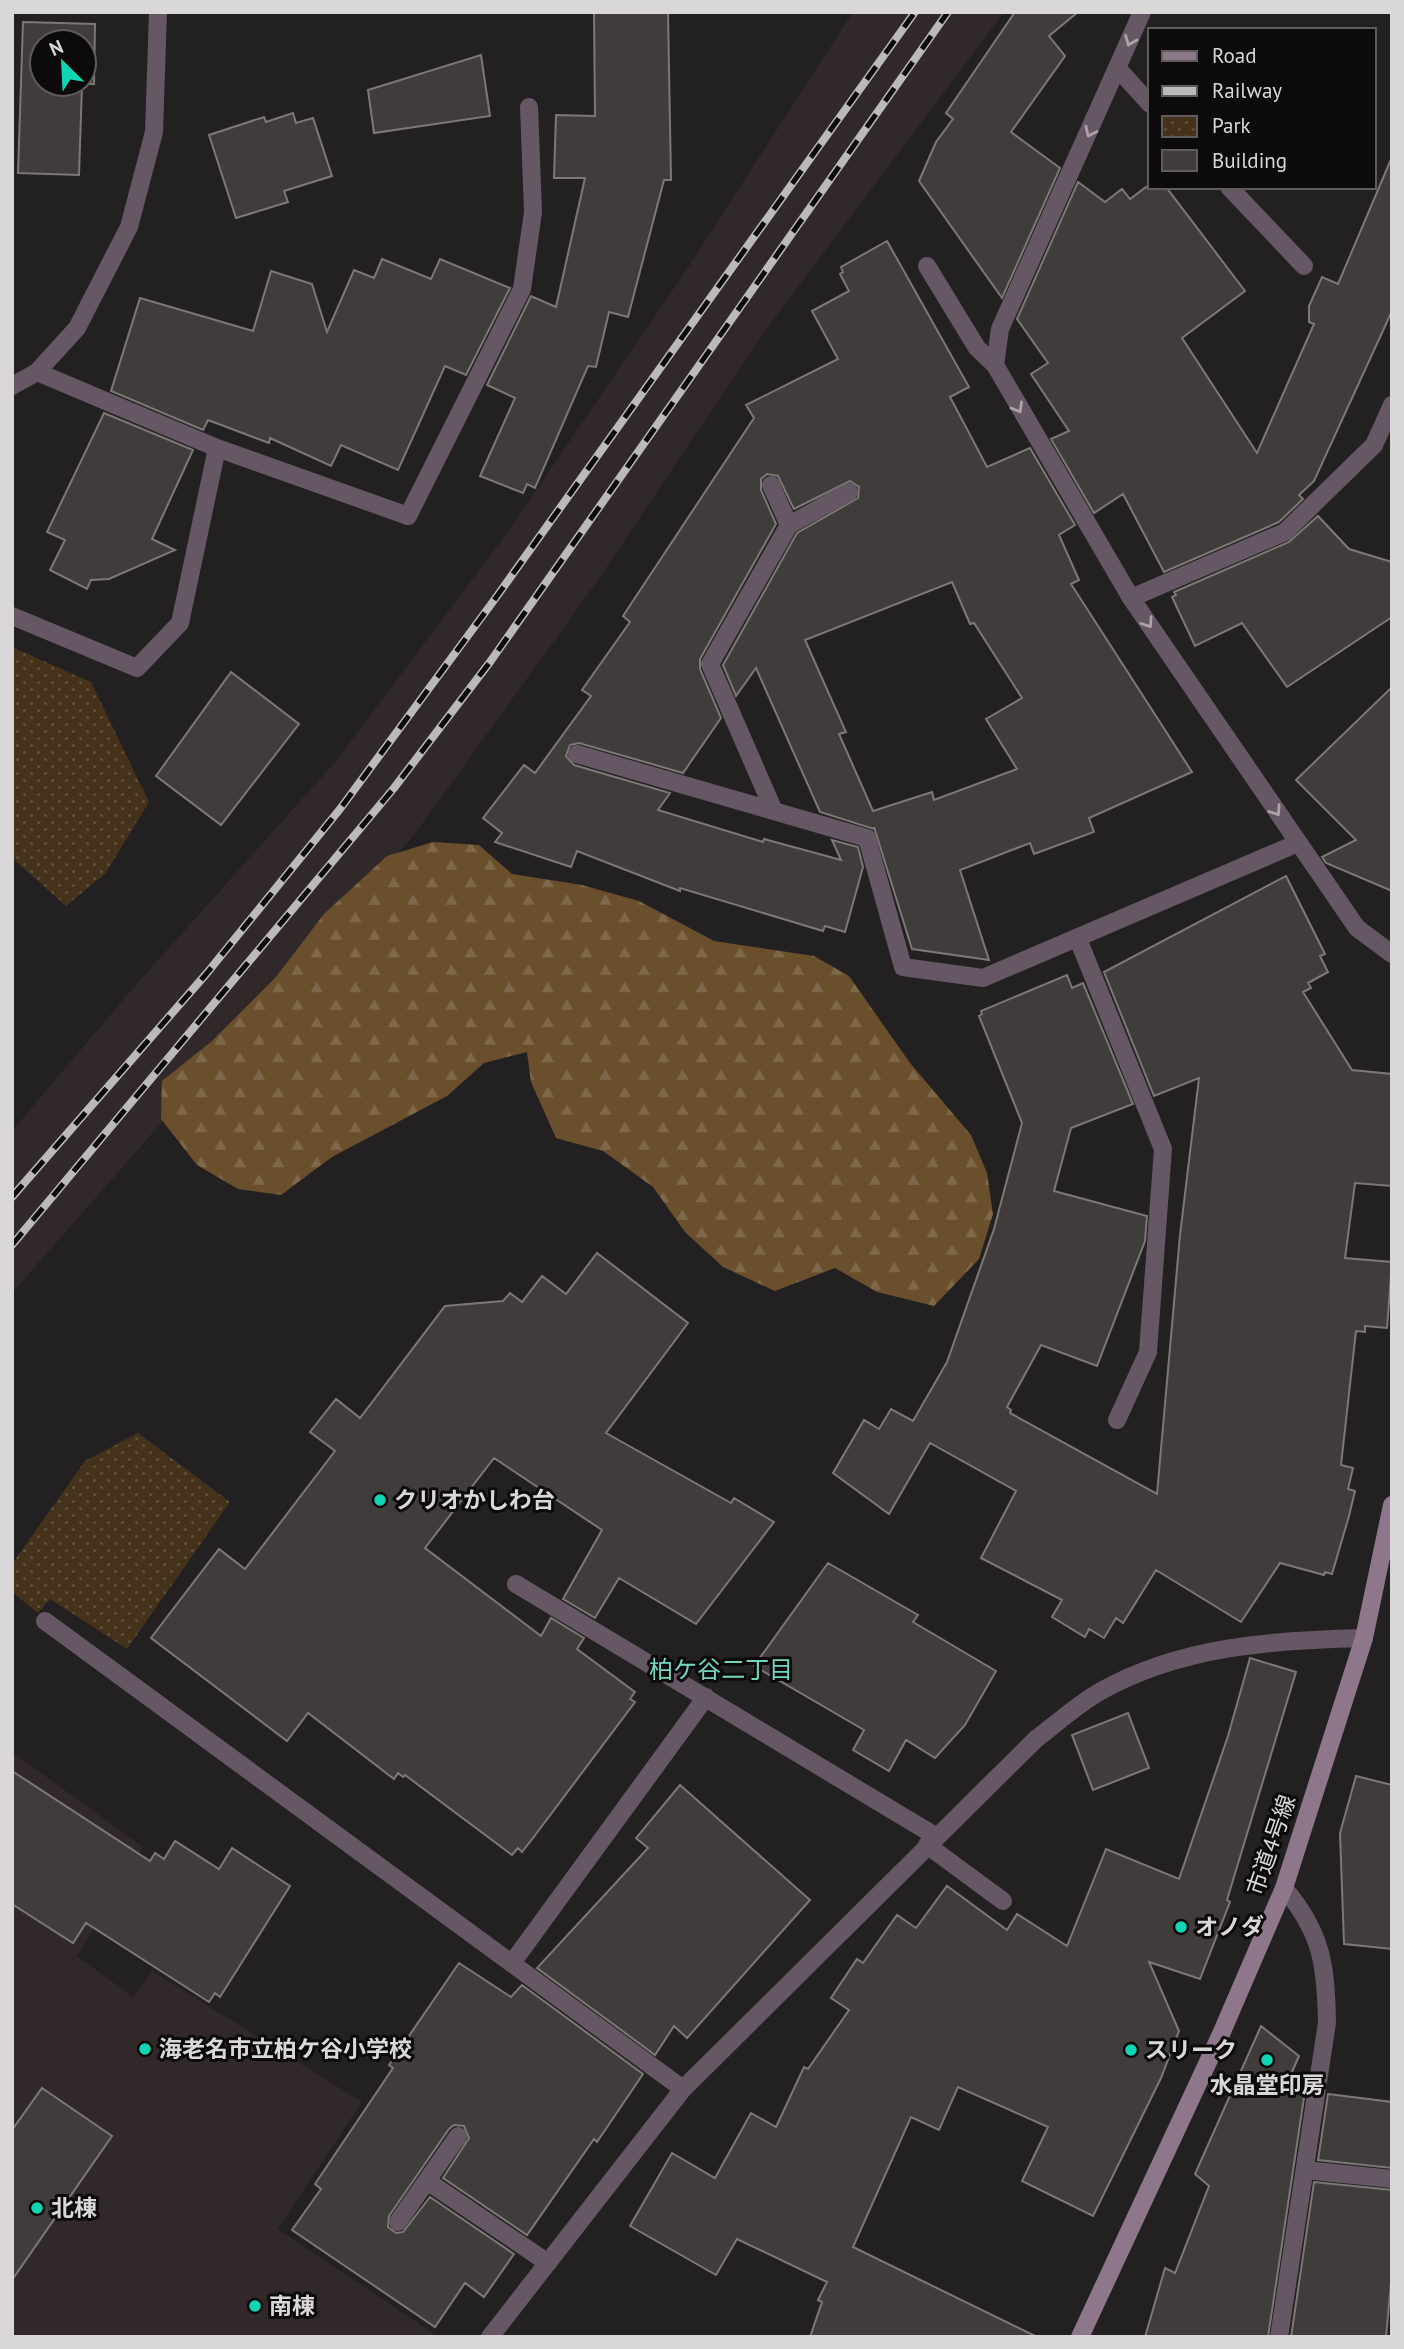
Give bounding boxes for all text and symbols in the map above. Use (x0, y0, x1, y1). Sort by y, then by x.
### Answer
north arrow (28, 28, 98, 98)
legend (1148, 28, 1376, 189)
text: N (46, 34, 67, 61)
one-way arrow (1125, 35, 1139, 47)
text: Road (1212, 42, 1256, 69)
text: Railway (1212, 77, 1282, 104)
text: Park (1212, 112, 1251, 139)
one-way arrow (1084, 125, 1098, 137)
text: Building (1212, 147, 1287, 174)
one-way arrow (1010, 400, 1023, 413)
one-way arrow (1140, 615, 1152, 628)
one-way arrow (1268, 803, 1280, 816)
place label: クリオかしわ台 (394, 1485, 555, 1514)
marker: クリオかしわ台 (372, 1492, 388, 1508)
district label: 柏ケ谷二丁目 (649, 1654, 793, 1685)
street label: 市道4号線 (1240, 1791, 1301, 1899)
place label: オノダ (1195, 1912, 1264, 1941)
marker: オノダ (1173, 1919, 1189, 1935)
place label: 海老名市立柏ケ谷小学校 (159, 2034, 412, 2063)
place label: スリーク (1145, 2035, 1237, 2064)
marker: 海老名市立柏ケ谷小学校 (137, 2041, 153, 2057)
marker: スリーク (1123, 2042, 1139, 2058)
marker: 水晶堂印房 (1259, 2052, 1275, 2068)
place label: 水晶堂印房 (1210, 2070, 1325, 2099)
place label: 北棟 (51, 2193, 97, 2222)
marker: 北棟 (29, 2200, 45, 2216)
place label: 南棟 (269, 2291, 315, 2320)
marker: 南棟 (247, 2298, 263, 2314)

